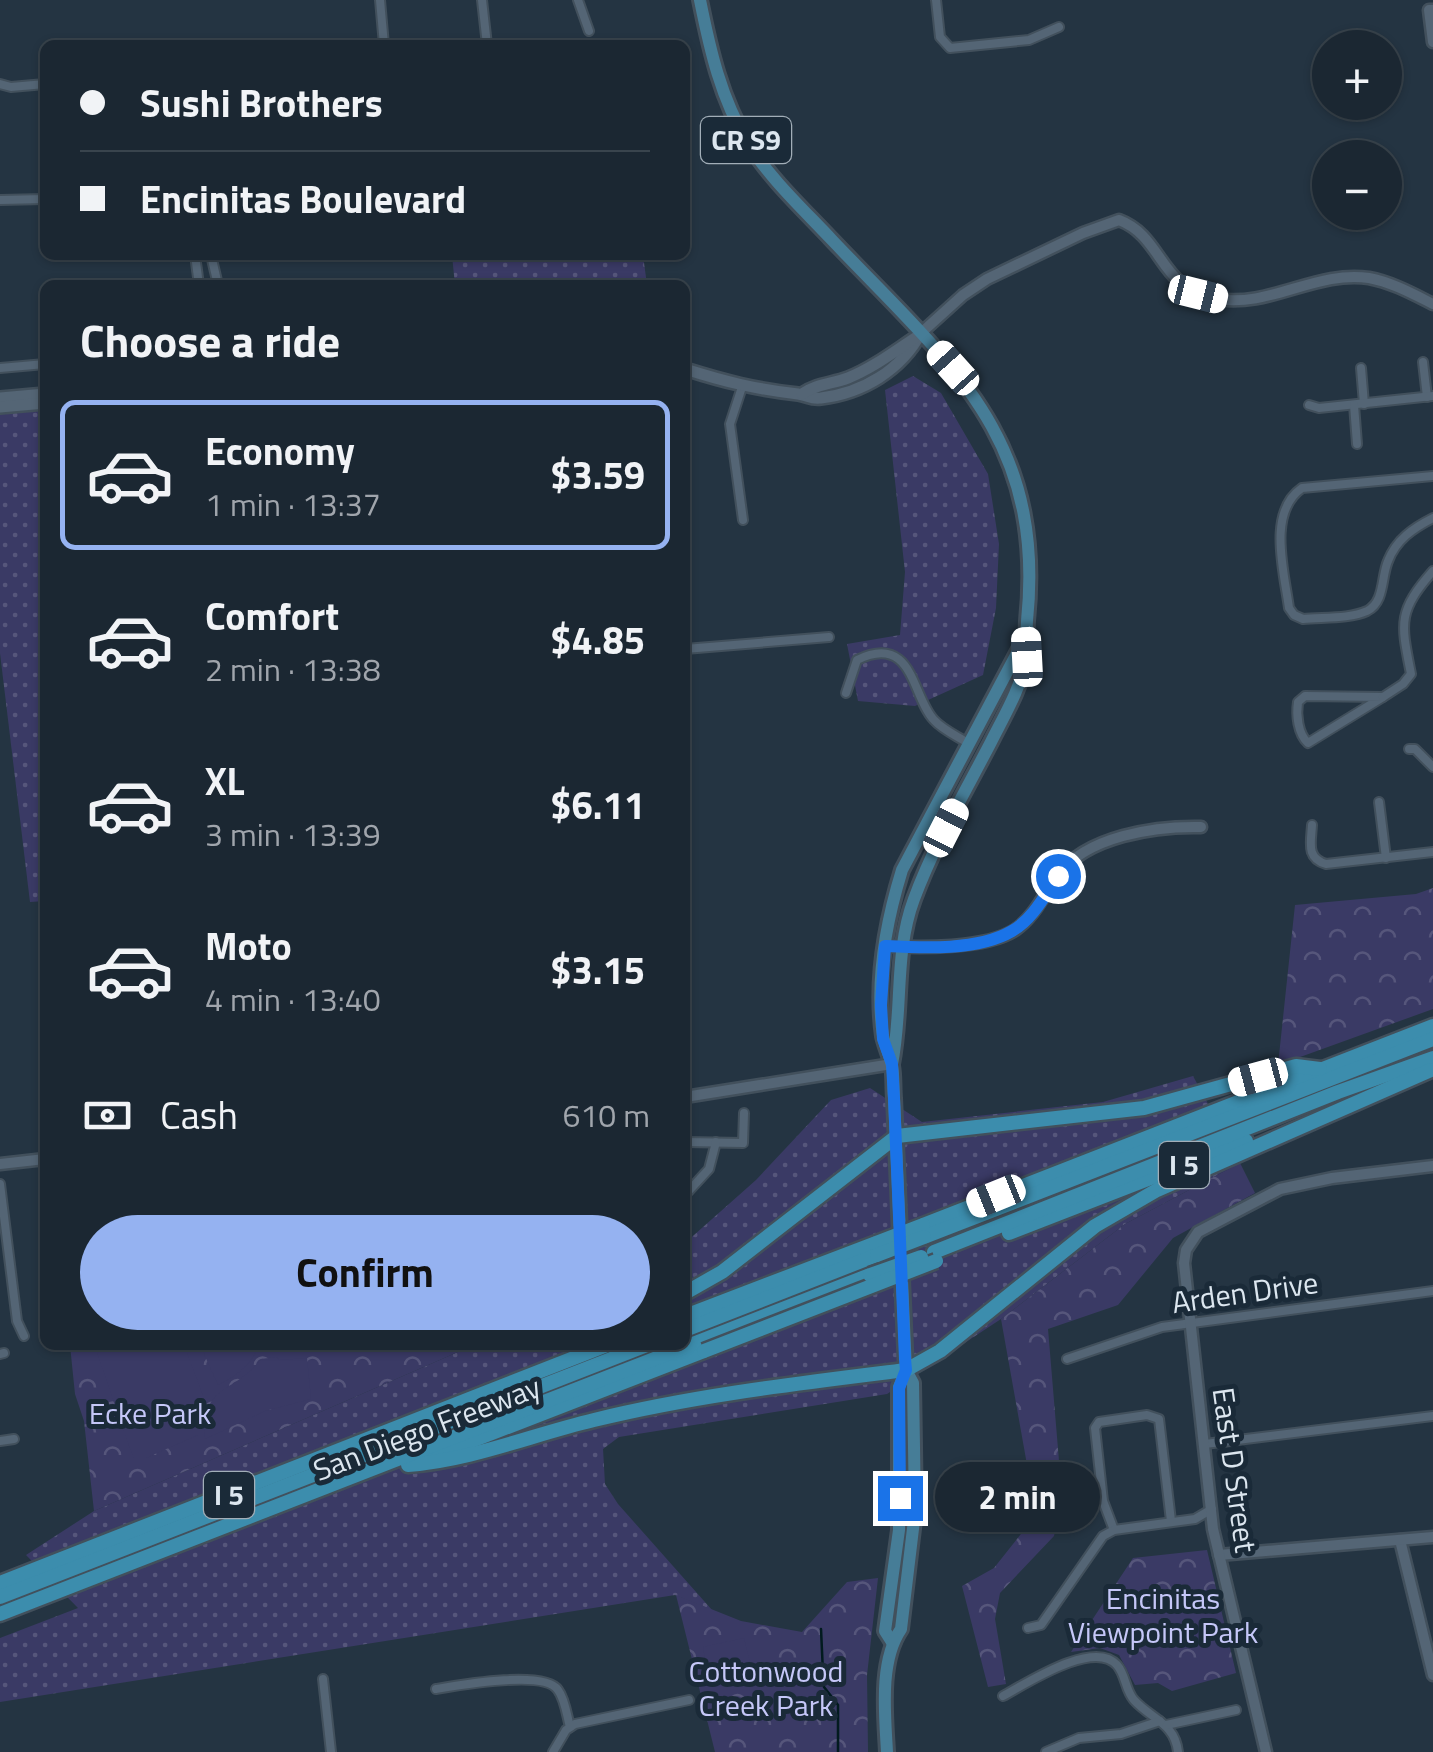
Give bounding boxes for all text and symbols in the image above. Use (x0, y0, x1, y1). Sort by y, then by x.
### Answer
map controls (1312, 30, 1402, 230)
button: + (1312, 30, 1402, 120)
text: Sushi Brothers (140, 74, 383, 132)
road number: CR S9 (701, 117, 791, 163)
button: − (1312, 140, 1402, 230)
text: Encinitas Boulevard (140, 170, 466, 228)
car (1165, 272, 1231, 316)
text: Choose a ride (80, 306, 340, 374)
car (922, 336, 984, 400)
text: Economy (205, 422, 355, 480)
icon: car (85, 430, 175, 520)
text: $3.59 (550, 446, 645, 504)
text: 1 min · 13:37 (205, 480, 381, 528)
text: Comfort (205, 587, 339, 645)
icon: car (85, 595, 175, 685)
text: $4.85 (550, 611, 645, 669)
car (1010, 626, 1044, 688)
text: 2 min · 13:38 (205, 645, 381, 693)
text: XL (205, 752, 245, 810)
icon: car (85, 760, 175, 850)
text: $6.11 (550, 776, 645, 834)
car (919, 794, 973, 862)
text: 3 min · 13:39 (205, 810, 381, 858)
route start (1036, 854, 1081, 899)
text: Moto (205, 917, 292, 975)
icon: car (85, 925, 175, 1015)
text: $3.15 (550, 941, 645, 999)
text: 4 min · 13:40 (205, 975, 381, 1023)
car (1225, 1055, 1291, 1099)
text: Cash (160, 1086, 238, 1144)
icon: cash (80, 1088, 135, 1143)
text: 610 m (562, 1091, 650, 1139)
road number: I 5 (1159, 1142, 1209, 1188)
car (963, 1171, 1029, 1221)
button: Confirm (80, 1215, 650, 1330)
street label: Arden Drive (1169, 1259, 1321, 1325)
street label: San Diego Freeway (306, 1364, 547, 1493)
street label: East D Street (1201, 1384, 1269, 1556)
park label: Ecke Park (89, 1390, 211, 1436)
callout: 2 min (935, 1463, 1100, 1533)
road number: I 5 (204, 1472, 254, 1518)
text: 2 min (979, 1473, 1056, 1521)
route end (878, 1476, 923, 1521)
park label: Encinitas Viewpoint Park (1068, 1575, 1258, 1655)
park label: Cottonwood Creek Park (689, 1648, 843, 1728)

